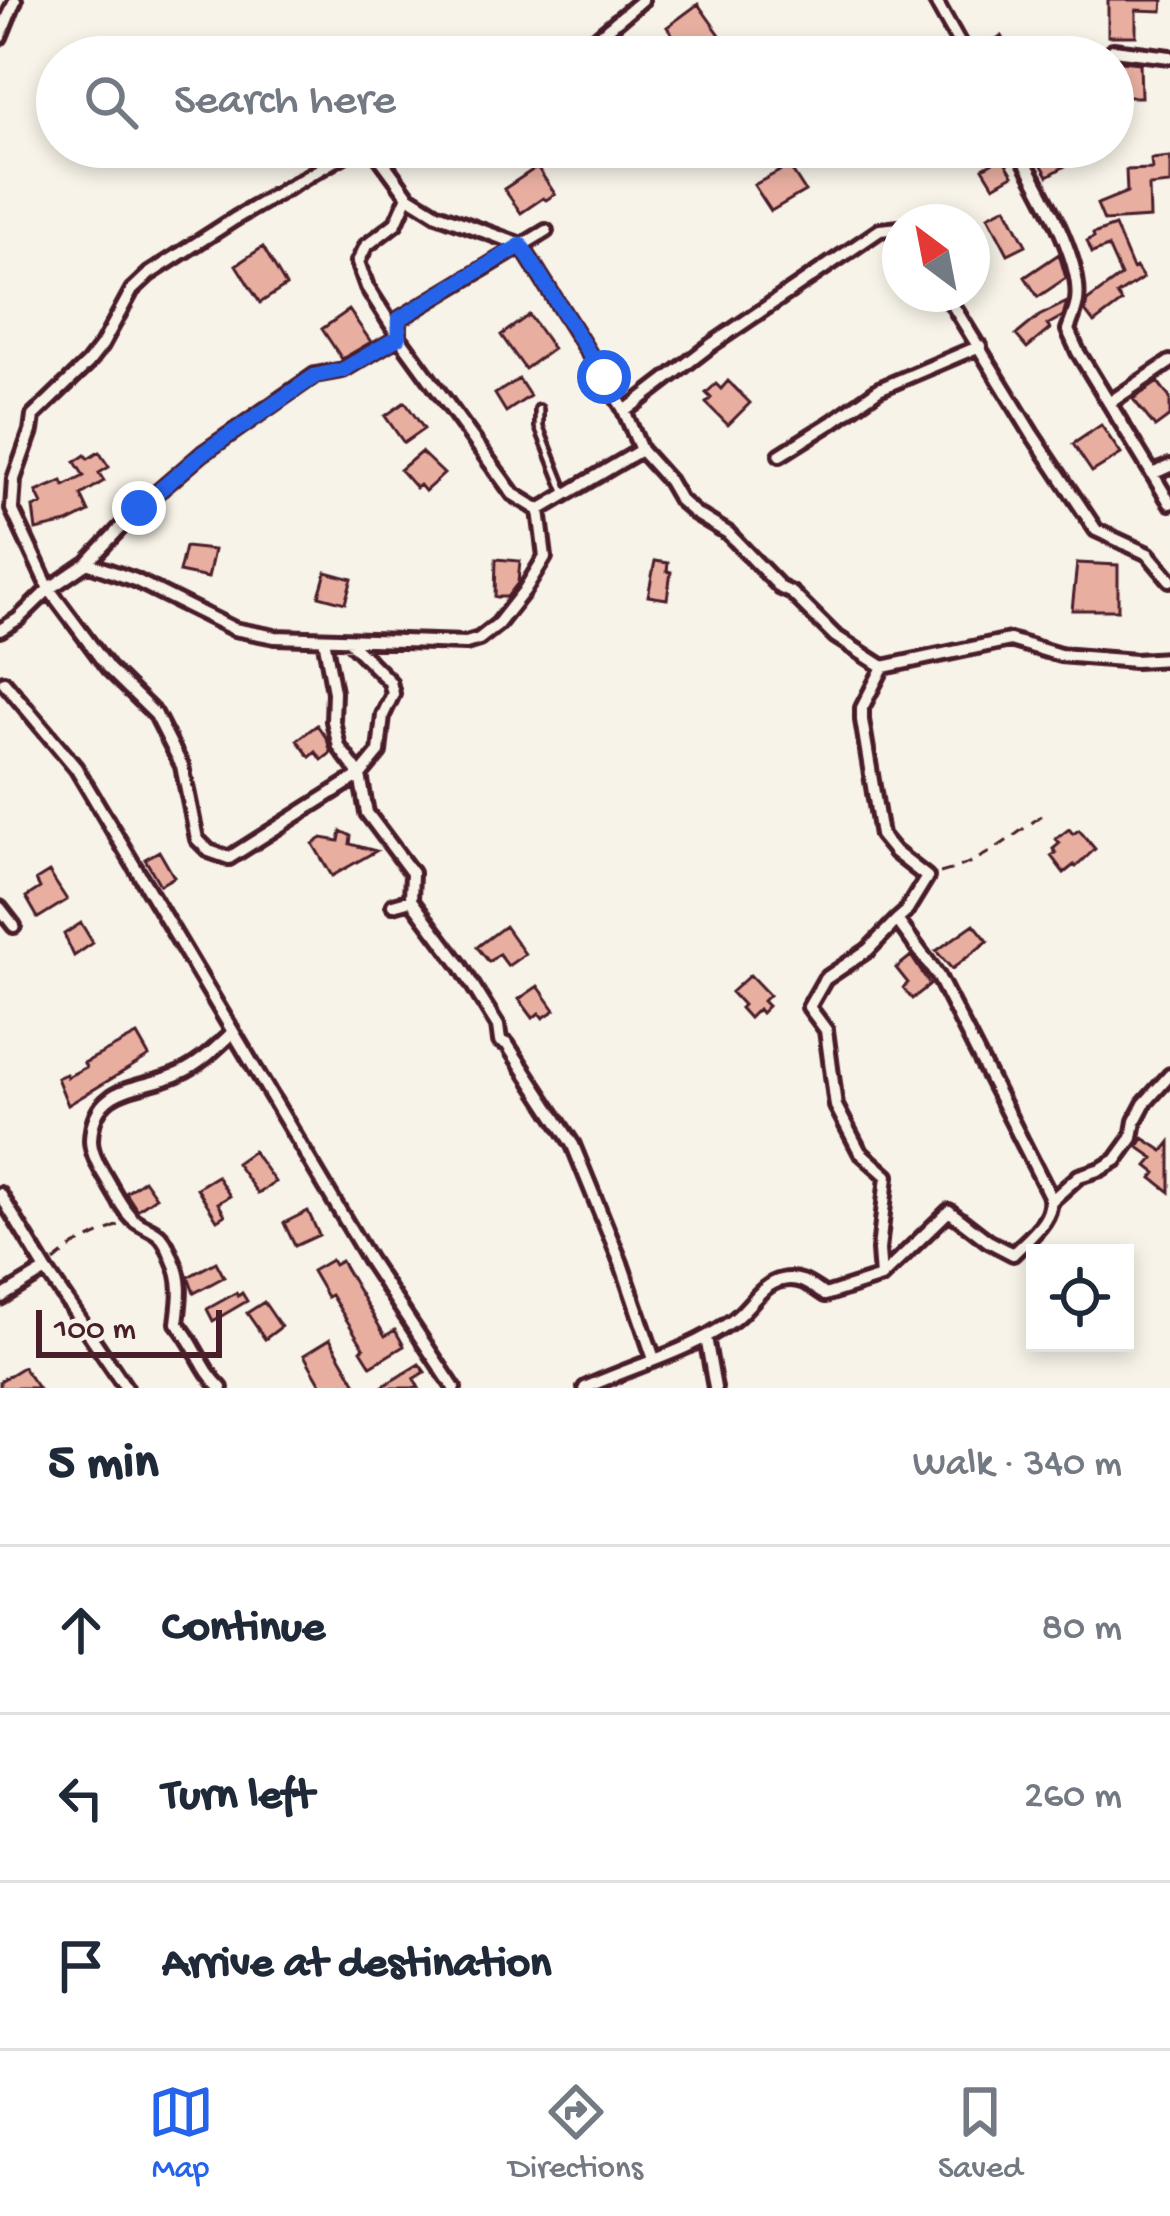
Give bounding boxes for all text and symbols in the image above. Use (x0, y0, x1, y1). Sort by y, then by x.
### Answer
search box (36, 36, 1134, 168)
icon: search (78, 69, 144, 135)
text: Search here (174, 76, 396, 129)
north arrow (882, 204, 990, 312)
route start (577, 350, 631, 404)
route end (112, 481, 166, 535)
map controls (1026, 1244, 1134, 1352)
button: locate (1026, 1244, 1134, 1352)
scale bar (36, 1304, 222, 1357)
text: 100 m (54, 1312, 136, 1350)
text: 5 min (48, 1436, 158, 1496)
text: Walk · 340 m (913, 1443, 1122, 1489)
icon: ahead (48, 1597, 114, 1663)
text: Continue (162, 1603, 325, 1656)
text: 80 m (1042, 1607, 1122, 1653)
icon: left (48, 1765, 114, 1831)
text: Turn left (162, 1771, 314, 1824)
text: 260 m (1024, 1775, 1122, 1821)
icon: arrive (48, 1933, 114, 1999)
text: Arrive at destination (162, 1939, 551, 1992)
tab: Map (148, 2079, 214, 2189)
tab: Directions (509, 2079, 643, 2189)
tab: Saved (938, 2079, 1022, 2189)

